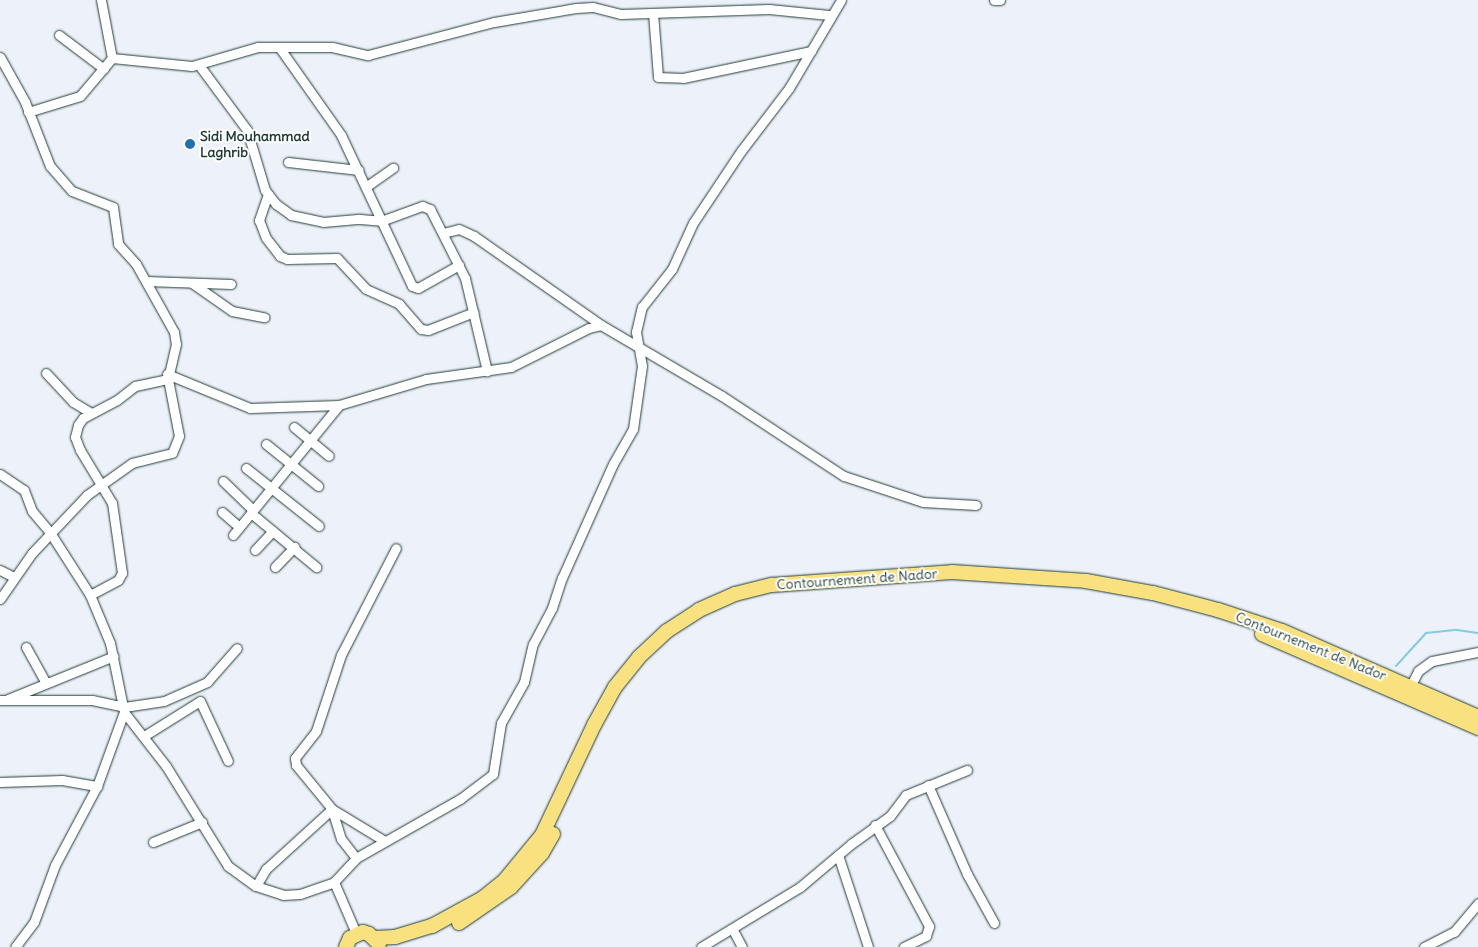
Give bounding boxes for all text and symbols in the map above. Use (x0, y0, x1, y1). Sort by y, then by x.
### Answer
place label: Sidi Mouhammad Laghrib (200, 128, 310, 160)
marker: Sidi Mouhammad Laghrib (184, 138, 196, 150)
street label: Contournement de Nador (776, 565, 938, 593)
street label: Contournement de Nador (1233, 608, 1389, 684)

